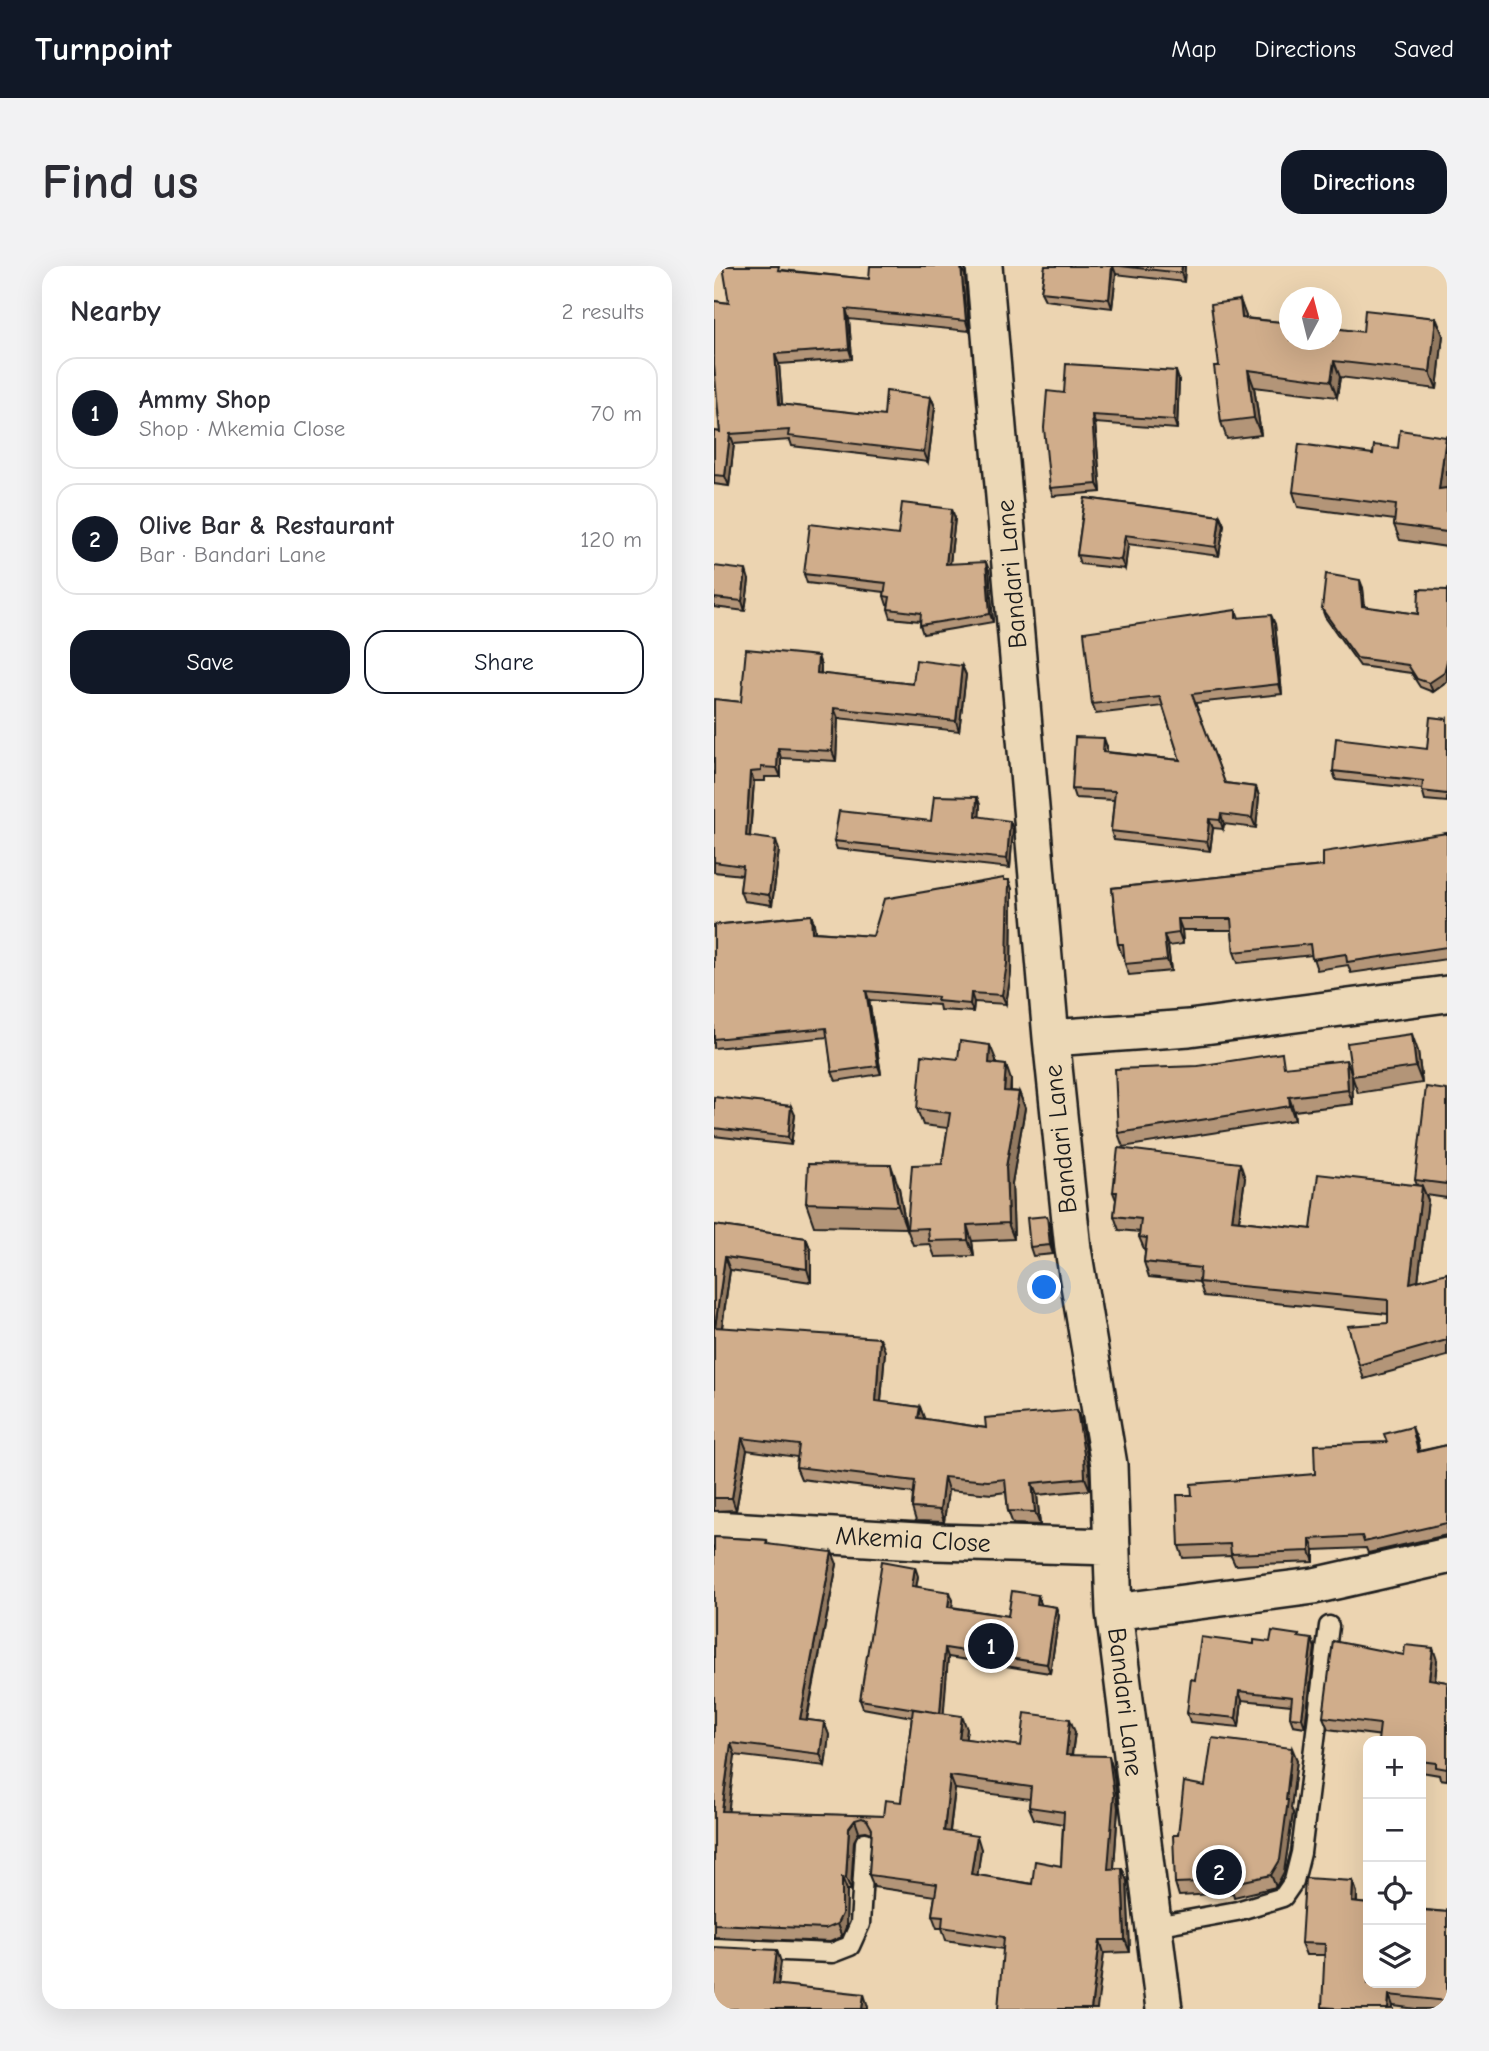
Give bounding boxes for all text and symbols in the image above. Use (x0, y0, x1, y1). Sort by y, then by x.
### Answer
text: Turnpoint (35, 30, 172, 68)
text: Map (1171, 35, 1217, 63)
text: Directions (1255, 35, 1356, 63)
text: Saved (1394, 35, 1454, 63)
button: Directions (1281, 150, 1447, 214)
text: Find us (42, 154, 198, 210)
north arrow (1279, 287, 1342, 350)
text: Nearby (70, 294, 161, 329)
text: 2 results (562, 298, 644, 325)
text: Ammy Shop (139, 385, 271, 415)
text: 1 (90, 400, 100, 427)
text: 70 m (590, 400, 642, 427)
text: Shop · Mkemia Close (139, 415, 345, 442)
street label: Bandari Lane (991, 498, 1033, 650)
text: Olive Bar & Restaurant (139, 511, 394, 541)
text: 2 (89, 526, 101, 553)
text: 120 m (580, 526, 642, 553)
text: Bar · Bandari Lane (139, 541, 326, 568)
button: Save (70, 630, 350, 694)
button: Share (364, 630, 644, 694)
street label: Bandari Lane (1038, 1063, 1084, 1215)
your location (1027, 1270, 1061, 1304)
street label: Mkemia Close (835, 1521, 991, 1559)
pin: 1 (968, 1620, 1014, 1672)
street label: Bandari Lane (1101, 1626, 1149, 1778)
map controls (1363, 1736, 1426, 1988)
button: + (1363, 1736, 1426, 1799)
button: − (1363, 1799, 1426, 1862)
pin: 2 (1196, 1846, 1242, 1898)
button: locate (1363, 1862, 1426, 1925)
button: layers (1363, 1925, 1426, 1988)

